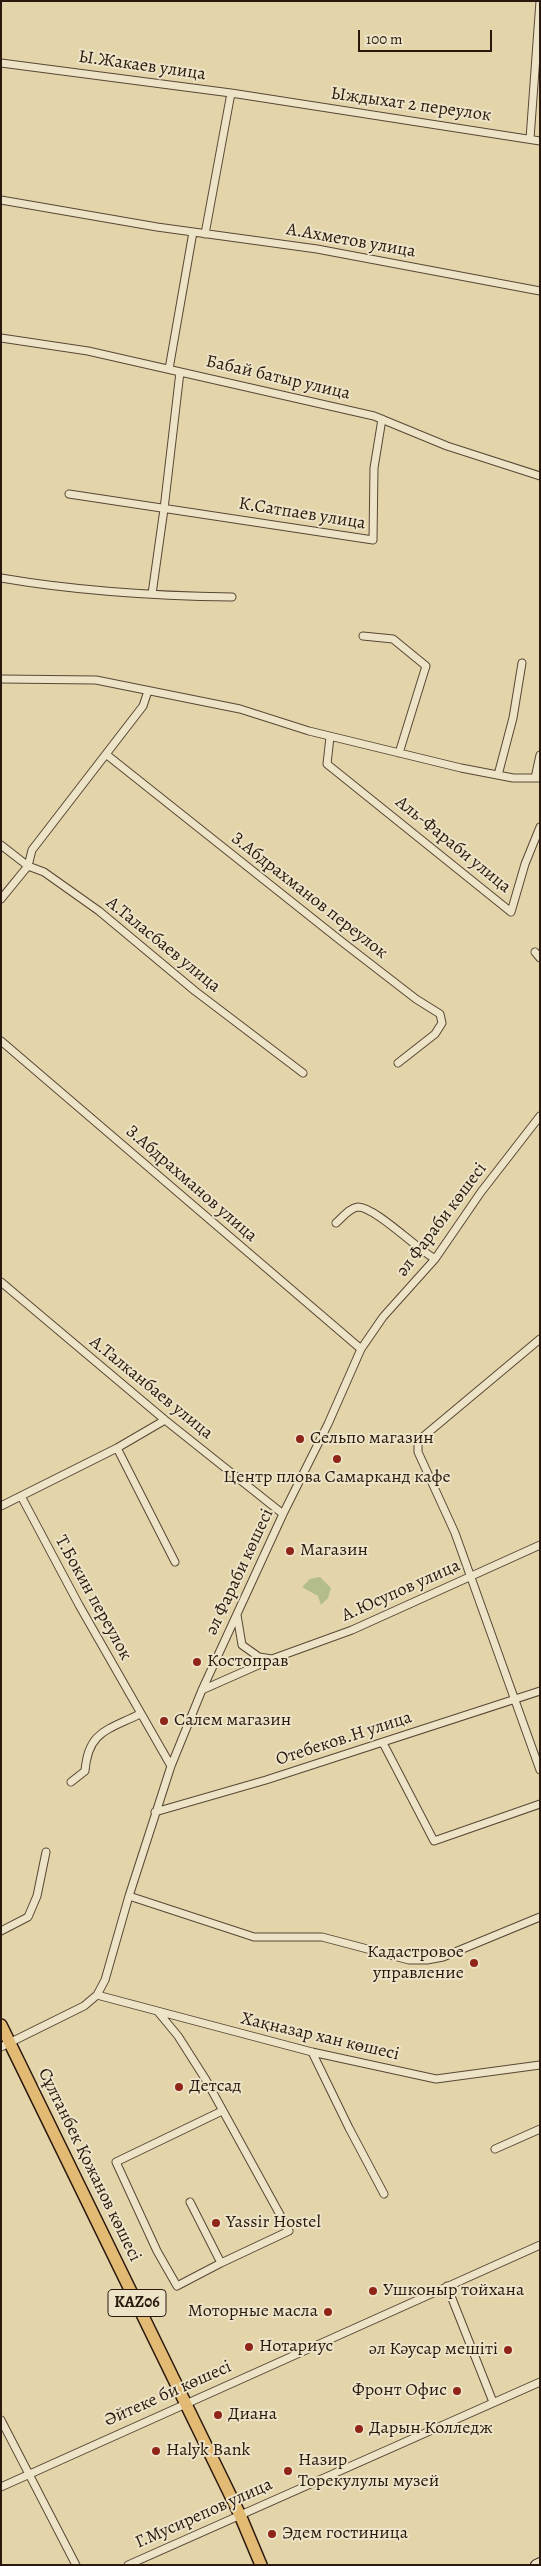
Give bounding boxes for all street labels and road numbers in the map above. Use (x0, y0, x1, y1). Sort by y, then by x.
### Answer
street label: Ы.Жакаев улица (77, 46, 207, 86)
street label: Ыждыхат 2 переулок (329, 83, 493, 127)
street label: А.Ахметов улица (285, 219, 417, 263)
street label: Бабай батыр улица (204, 351, 352, 405)
street label: К.Сатпаев улица (237, 493, 367, 535)
street label: Аль-Фараби улица (391, 792, 515, 898)
street label: З.Абдрахманов переулок (226, 828, 392, 964)
street label: А.Таласбаев улица (101, 892, 225, 998)
street label: З.Абдрахманов улица (121, 1121, 261, 1247)
street label: әл Фараби көшесі (392, 1159, 492, 1281)
street label: А.Талканбаев улица (85, 1332, 217, 1444)
street label: әл Фараби көшесі (201, 1505, 279, 1639)
street label: Т.Бокин переулок (50, 1532, 136, 1664)
street label: А.Юсупов улица (338, 1555, 464, 1627)
street label: Отебеков.Н улица (273, 1707, 415, 1771)
street label: Хақназар хан көшесі (239, 2008, 401, 2066)
street label: Сұлтанбек Қожанов көшесі (33, 2065, 145, 2265)
road number: KАZ06 (108, 2290, 166, 2316)
street label: Әйтеке би көшесі (101, 2356, 235, 2432)
street label: Г.Мусирепов улица (132, 2474, 276, 2554)

